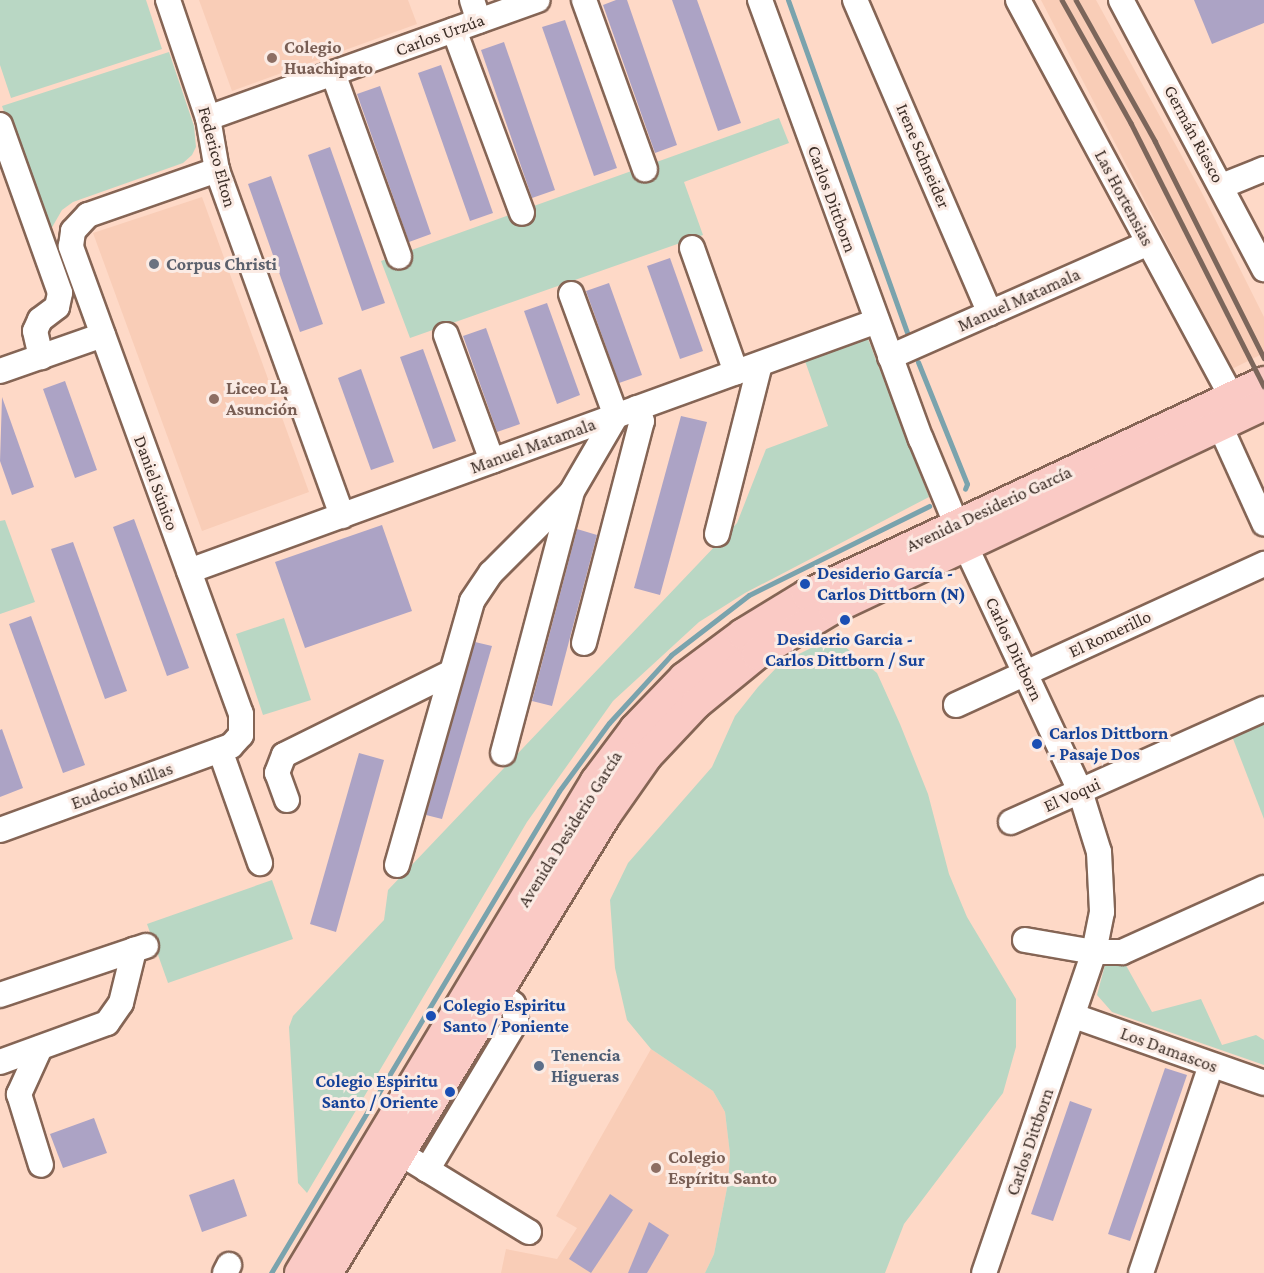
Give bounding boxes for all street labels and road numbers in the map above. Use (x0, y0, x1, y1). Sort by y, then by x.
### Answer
street label: Carlos Urzúa (393, 9, 487, 61)
street label: Germán Riesco (1159, 81, 1229, 187)
street label: Irene Schneider (891, 100, 955, 212)
street label: Federico Elton (193, 104, 241, 210)
street label: Carlos Dittborn (803, 143, 861, 255)
street label: Las Hortensias (1090, 146, 1158, 250)
street label: Manuel Matamala (954, 263, 1084, 337)
street label: Manuel Matamala (467, 413, 599, 479)
street label: Daniel Súnico (129, 433, 183, 533)
street label: Avenida Desiderio García (903, 461, 1075, 557)
street label: Carlos Dittborn (981, 594, 1047, 704)
street label: El Romerillo (1065, 606, 1155, 662)
street label: Avenida Desiderio García (513, 747, 627, 911)
street label: Eudocio Millas (68, 758, 176, 814)
street label: El Voqui (1040, 773, 1104, 817)
street label: Los Damascos (1117, 1022, 1221, 1078)
street label: Carlos Dittborn (1002, 1085, 1058, 1199)

